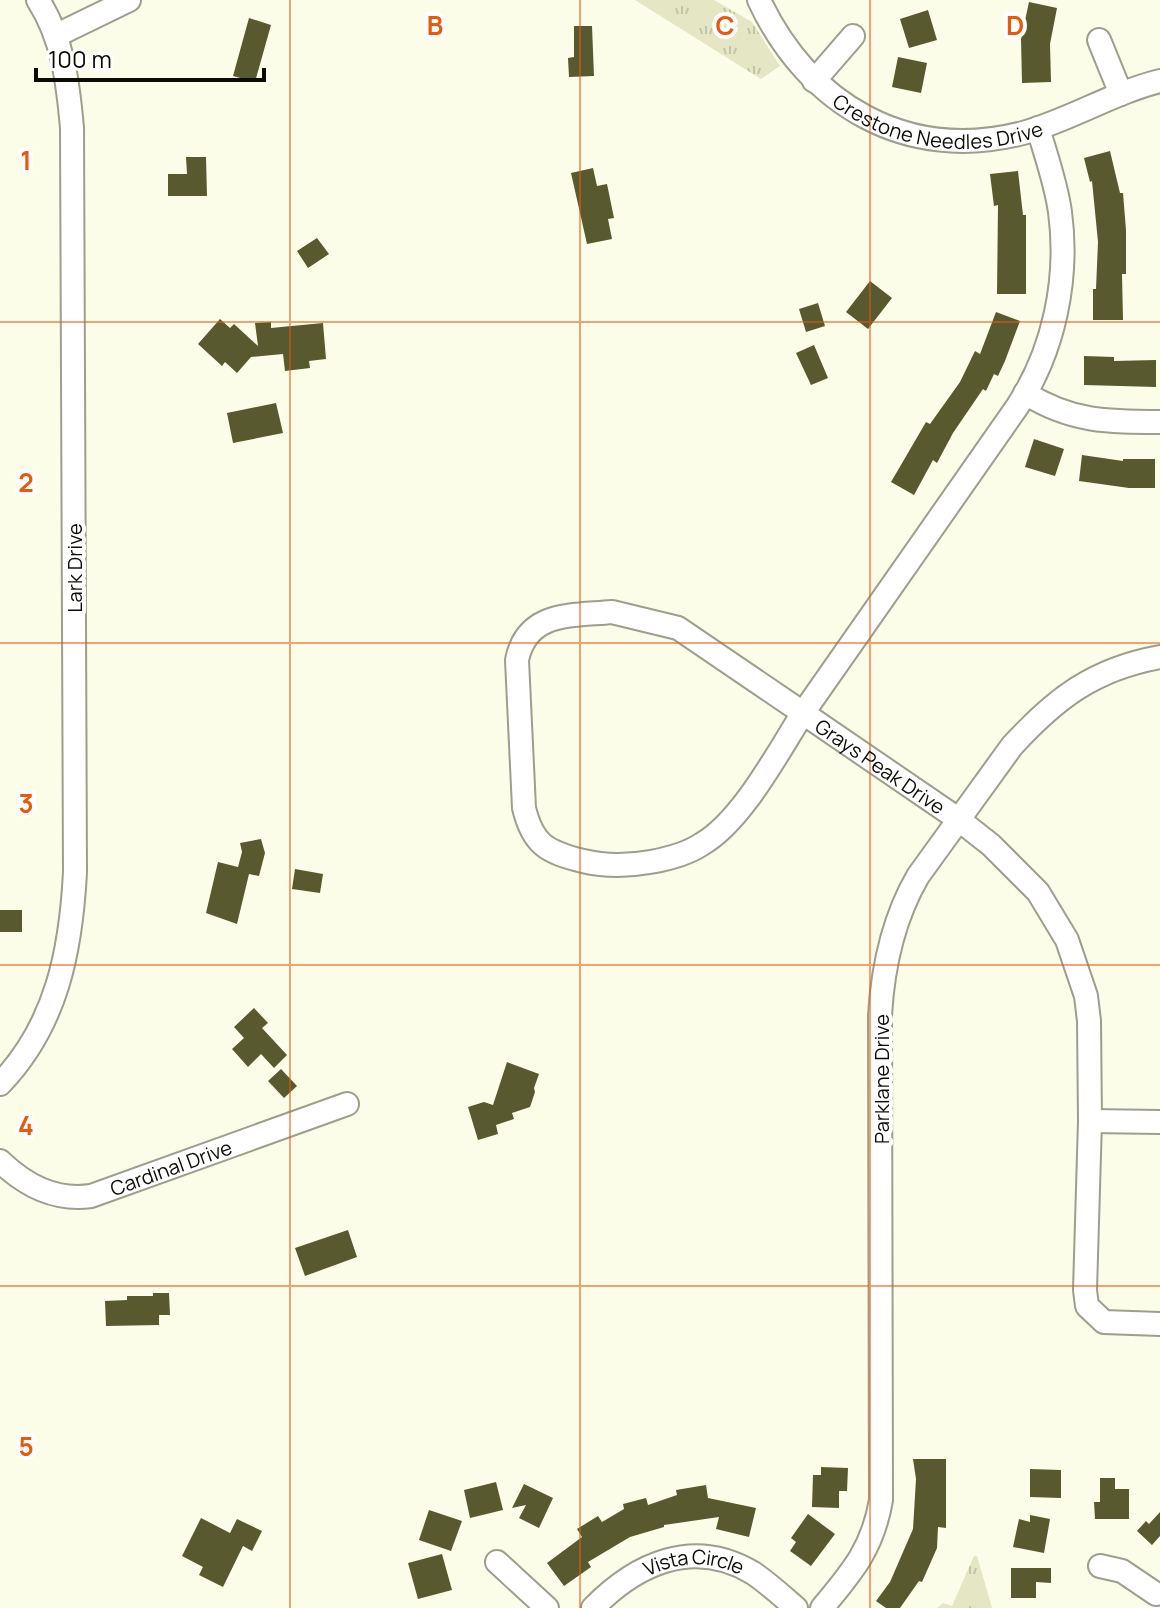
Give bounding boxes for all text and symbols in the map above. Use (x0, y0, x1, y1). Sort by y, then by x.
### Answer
text: B (427, 7, 443, 43)
text: C (715, 7, 735, 43)
text: D (1006, 7, 1024, 43)
scale bar (36, 32, 264, 82)
text: 100 m (48, 42, 112, 75)
street label: Crestone Needles Drive (828, 87, 1046, 154)
text: 1 (20, 142, 32, 178)
text: 2 (18, 464, 34, 500)
street label: Lark Drive (61, 523, 88, 613)
street label: Grays Peak Drive (810, 712, 951, 820)
text: 3 (18, 785, 34, 821)
street label: Parklane Drive (868, 1014, 895, 1144)
text: 4 (18, 1107, 34, 1143)
street label: Cardinal Drive (106, 1133, 235, 1202)
text: 5 (18, 1428, 34, 1464)
street label: Vista Circle (639, 1543, 749, 1582)

